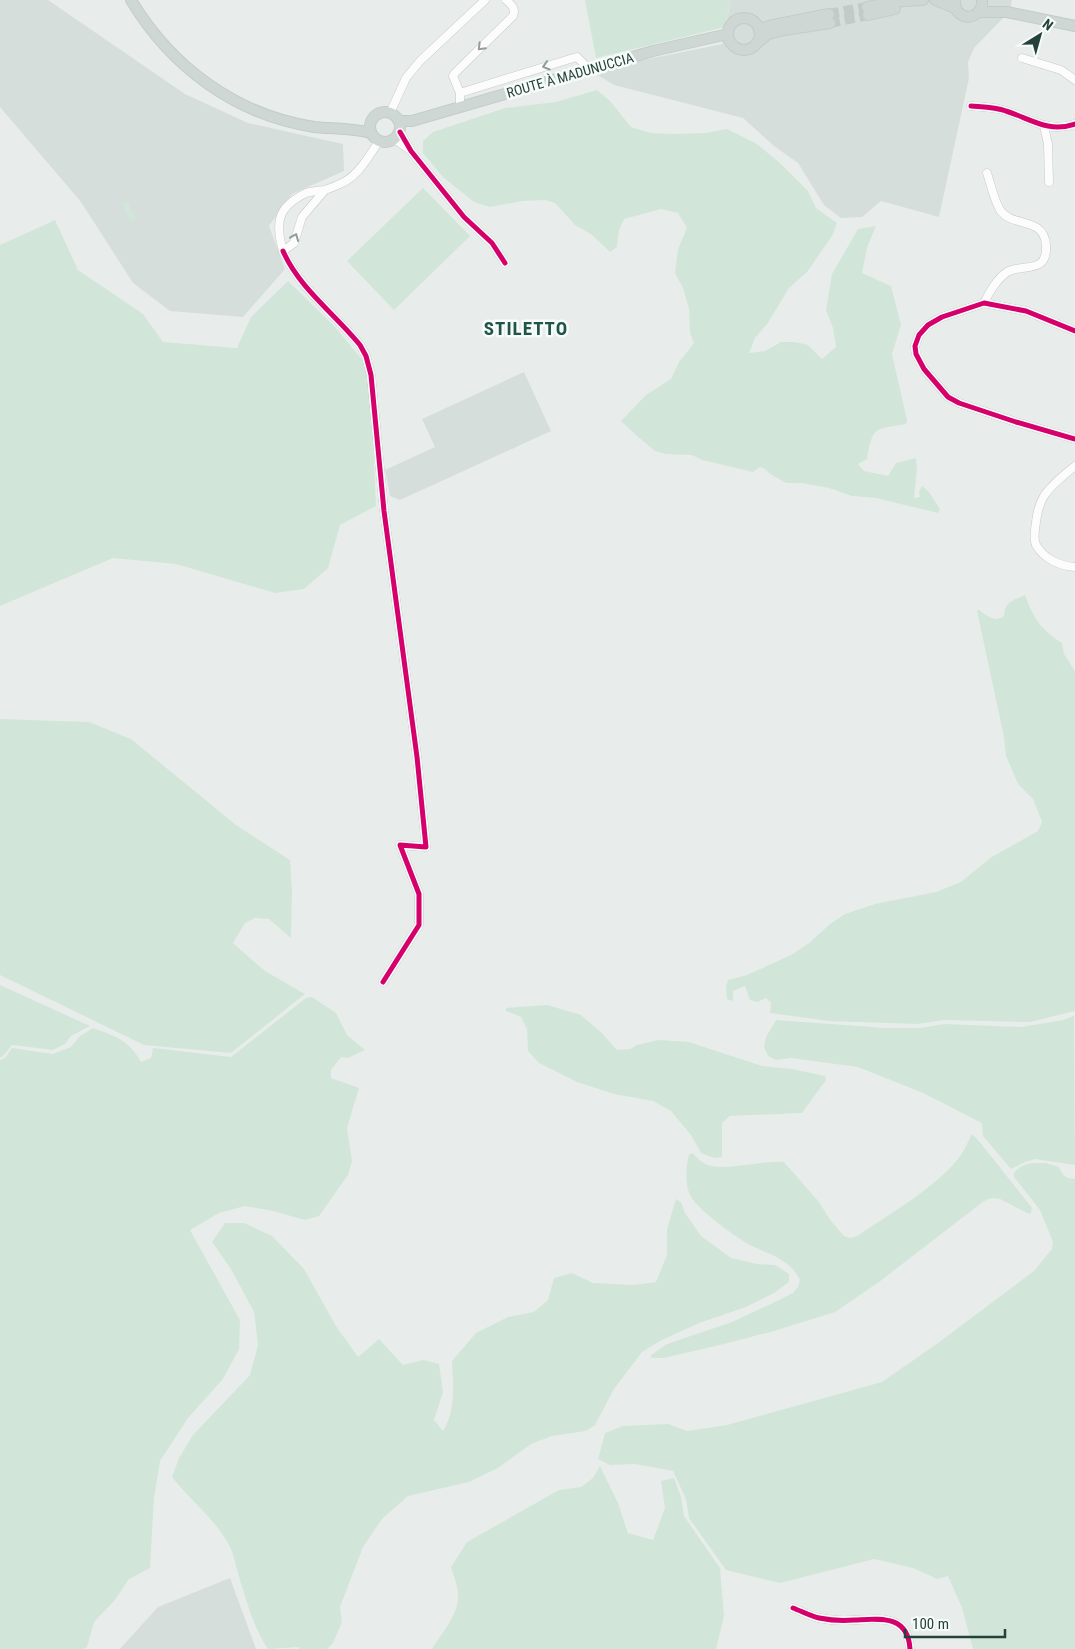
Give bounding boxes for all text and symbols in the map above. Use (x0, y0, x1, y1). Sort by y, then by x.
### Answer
north arrow (1015, 10, 1065, 60)
text: N (1040, 16, 1056, 34)
one-way arrow (478, 41, 487, 50)
street label: ROUTE À MADUNUCCIA (504, 48, 635, 101)
one-way arrow (543, 61, 551, 71)
one-way arrow (289, 233, 299, 242)
district label: STILETTO (484, 317, 568, 340)
scale bar (905, 1606, 1005, 1638)
text: 100 m (912, 1615, 949, 1633)

